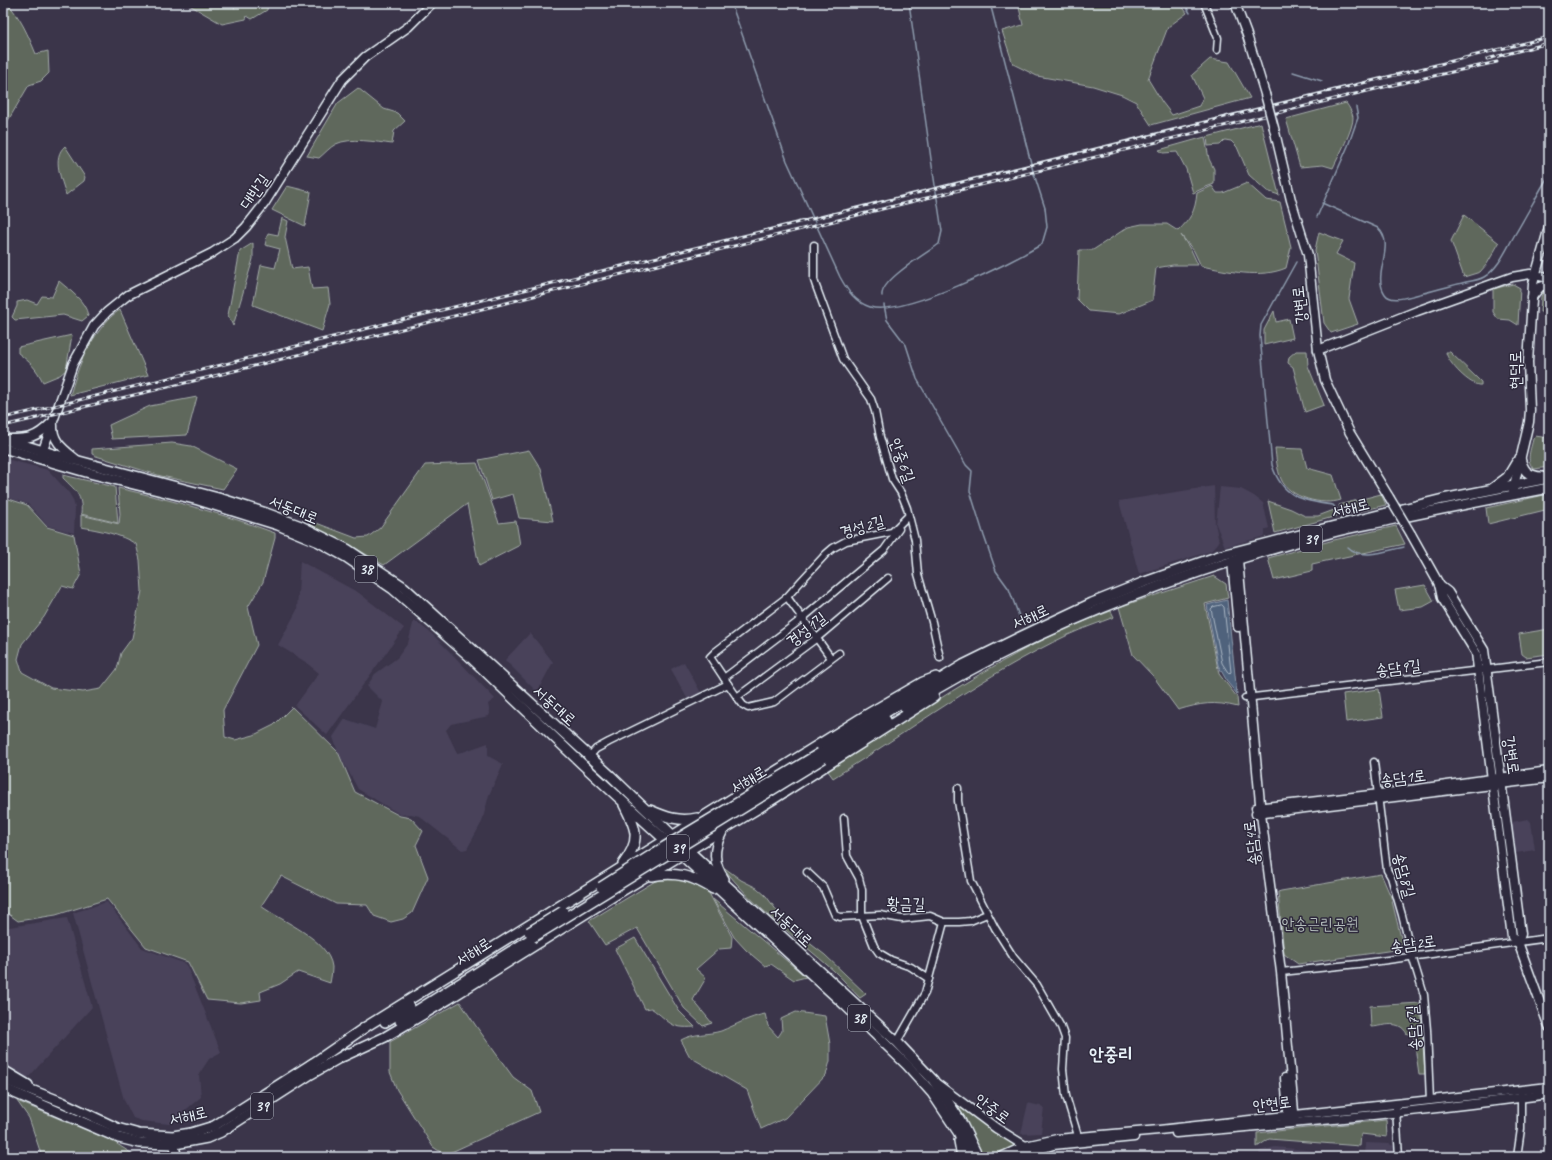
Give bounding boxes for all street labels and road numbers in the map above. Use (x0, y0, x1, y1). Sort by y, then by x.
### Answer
street label: 대반길 (236, 170, 274, 213)
street label: 강변로 (1288, 285, 1312, 325)
street label: 현덕로 (1506, 350, 1526, 389)
street label: 안중6길 (885, 435, 919, 485)
street label: 서동대로 (266, 491, 321, 529)
street label: 서해로 (1329, 494, 1371, 522)
street label: 경성2길 (837, 511, 887, 543)
road number: 39 (1300, 526, 1322, 552)
road number: 38 (355, 556, 377, 582)
street label: 서해로 (1009, 600, 1052, 634)
street label: 경성1길 (782, 608, 831, 652)
street label: 송담9길 (1374, 655, 1422, 681)
street label: 서동대로 (529, 681, 580, 730)
street label: 강변로 (1498, 735, 1524, 776)
street label: 서해로 (727, 761, 770, 798)
street label: 송담1로 (1379, 765, 1427, 791)
street label: 송담4로 (1239, 819, 1265, 867)
road number: 39 (667, 835, 689, 861)
street label: 송담8길 (1388, 851, 1420, 900)
street label: 황금길 (886, 894, 926, 914)
street label: 서동대로 (766, 902, 817, 952)
street label: 송담2로 (1389, 931, 1437, 957)
street label: 서해로 (452, 933, 495, 971)
street label: 송담7길 (1402, 1004, 1426, 1051)
road number: 38 (848, 1005, 870, 1031)
street label: 안중로 (971, 1089, 1014, 1128)
street label: 안현로 (1252, 1092, 1293, 1116)
road number: 39 (251, 1093, 273, 1119)
street label: 서해로 (167, 1102, 209, 1130)

